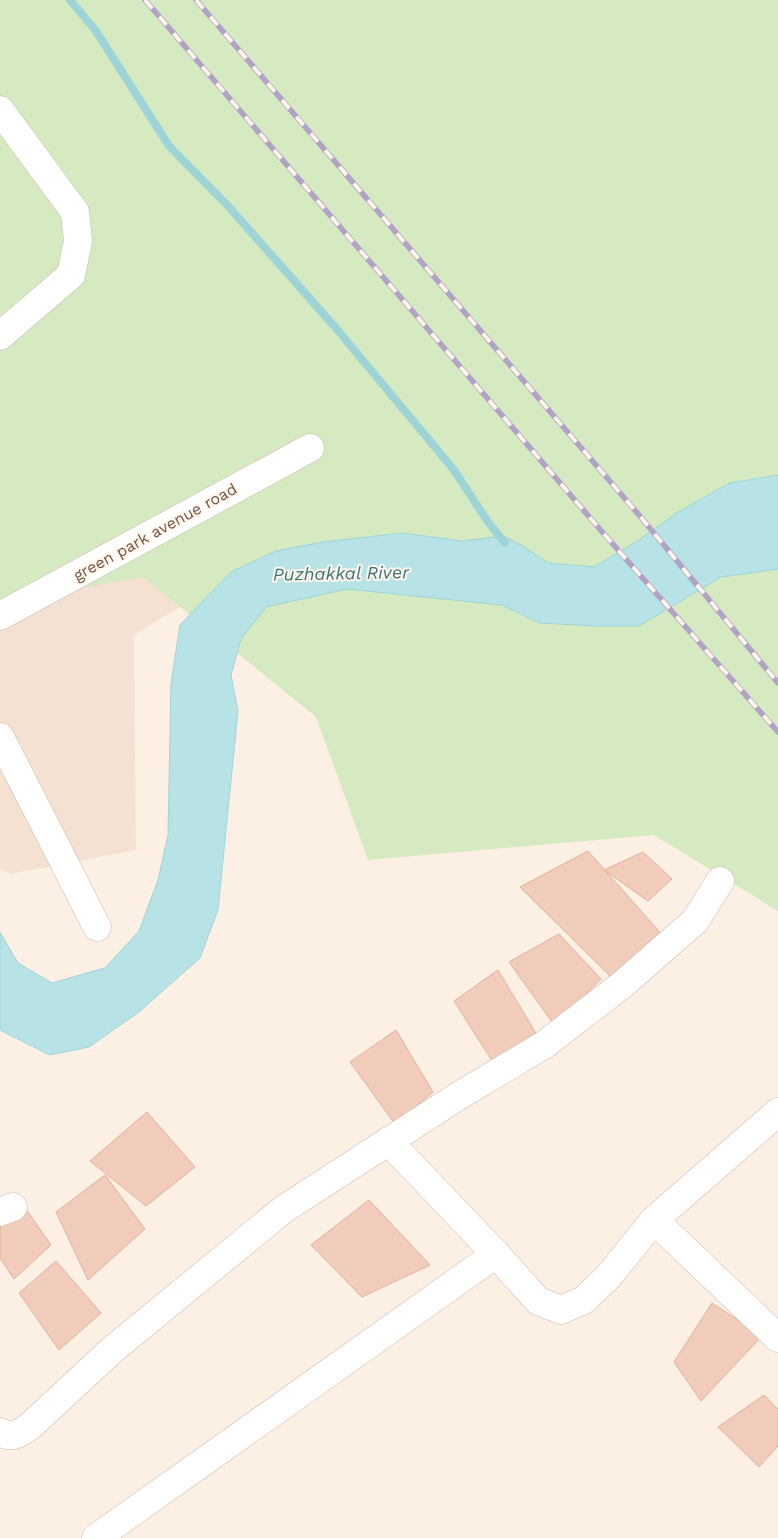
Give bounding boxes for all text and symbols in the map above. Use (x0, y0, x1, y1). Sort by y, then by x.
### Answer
street label: green park avenue road (70, 479, 240, 585)
water label: Puzhakkal River (273, 561, 410, 585)

